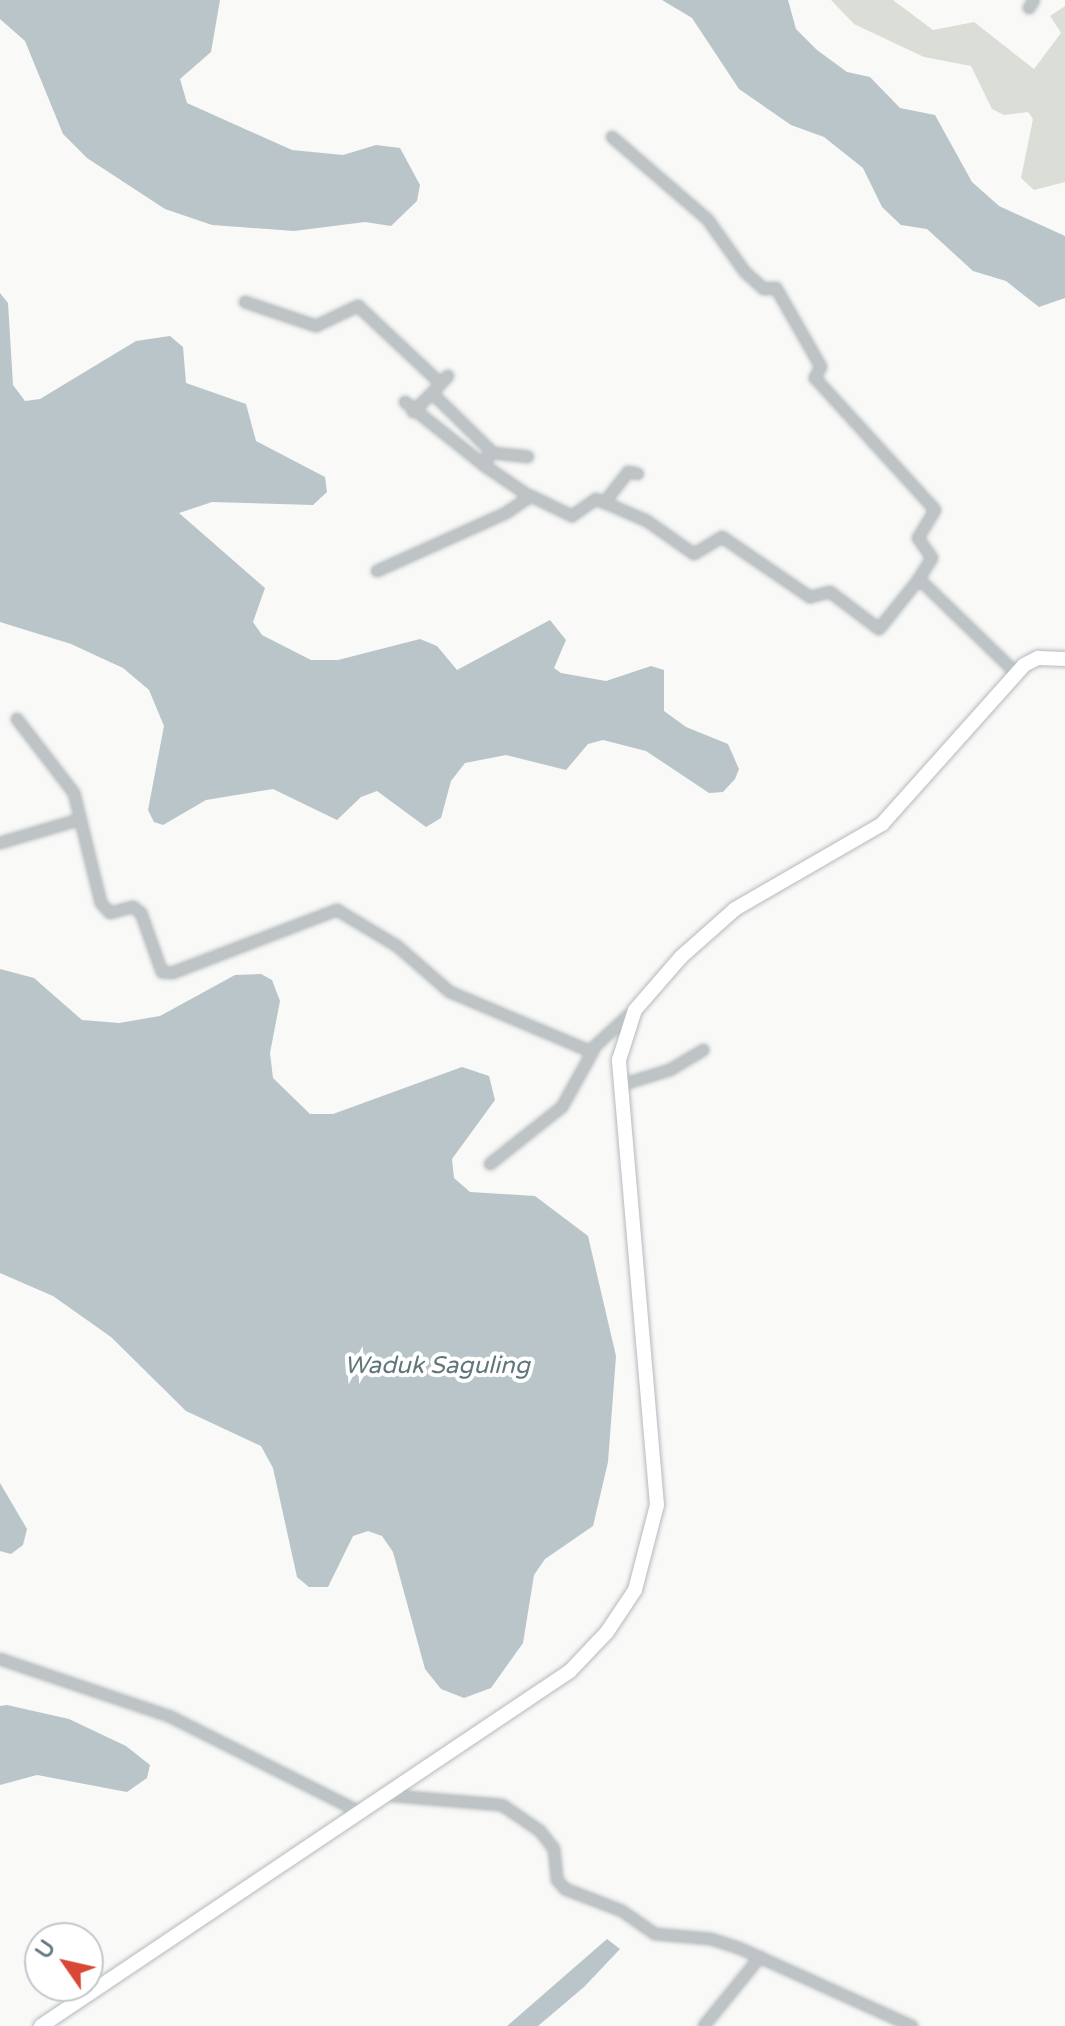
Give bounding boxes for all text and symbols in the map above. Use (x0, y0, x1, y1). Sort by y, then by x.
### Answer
water label: Waduk Saguling (344, 1352, 530, 1380)
north arrow (24, 1922, 104, 2002)
text: U (30, 1936, 61, 1964)

